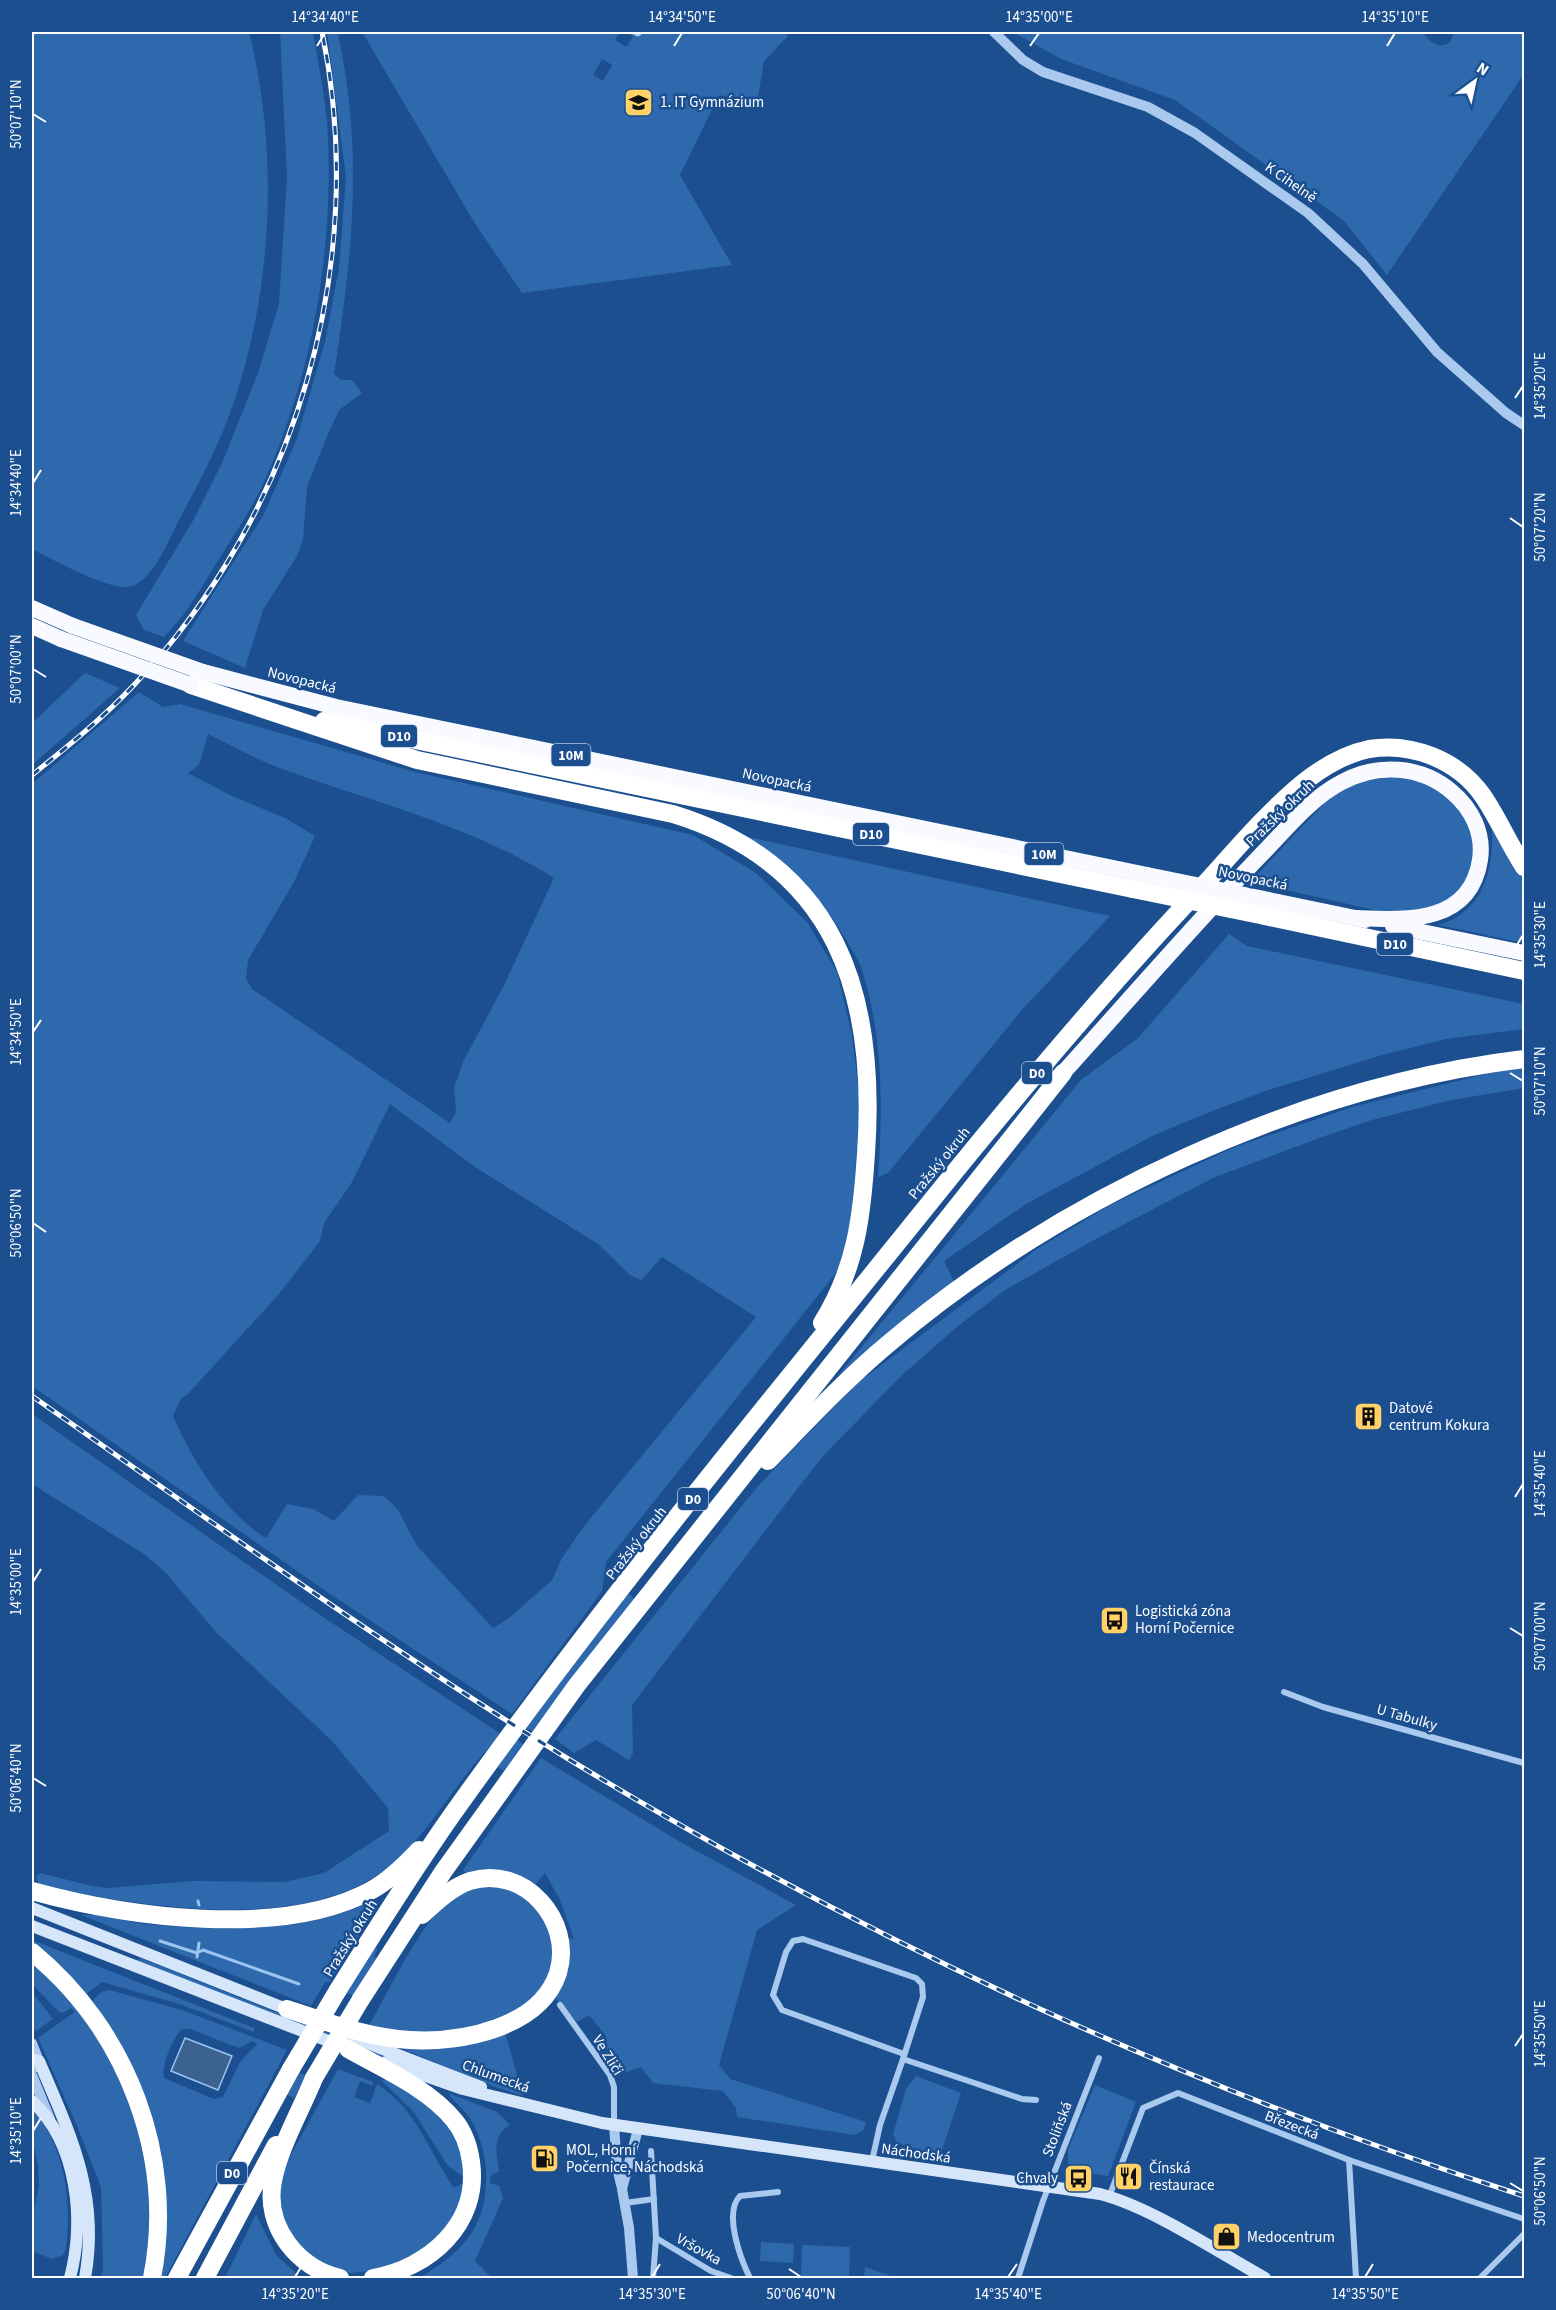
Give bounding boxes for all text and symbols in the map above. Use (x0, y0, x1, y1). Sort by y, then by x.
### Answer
text: 14°34'40"E (291, 7, 359, 28)
text: 14°34'50"E (648, 7, 716, 28)
text: 14°35'00"E (1005, 7, 1073, 28)
text: 14°35'10"E (1361, 7, 1429, 28)
north arrow (1445, 51, 1505, 111)
text: N (1472, 57, 1493, 81)
text: 50°07'10"N (6, 79, 27, 149)
school or university icon: 1. IT Gymnázium (623, 86, 655, 118)
place label: 1. IT Gymnázium (660, 92, 764, 113)
street label: K Cihelně (1261, 157, 1321, 208)
text: 14°35'20"E (1530, 352, 1551, 420)
text: 14°34'40"E (6, 449, 27, 517)
text: 50°07'20"N (1530, 492, 1551, 562)
text: 50°07'00"N (6, 634, 27, 704)
street label: Novopacká (265, 662, 338, 699)
road number: D10 (381, 725, 417, 747)
road number: 10M (552, 744, 590, 766)
street label: Novopacká (740, 763, 813, 798)
street label: Pražský okruh (1241, 775, 1319, 852)
road number: D10 (853, 823, 889, 845)
road number: 10M (1024, 843, 1064, 865)
street label: Novopacká (1216, 861, 1289, 896)
text: 14°35'30"E (1530, 901, 1551, 969)
road number: D10 (1377, 933, 1413, 955)
text: 14°34'50"E (6, 998, 27, 1066)
text: 50°07'10"N (1530, 1046, 1551, 1116)
road number: D0 (1022, 1062, 1052, 1084)
street label: Pražský okruh (904, 1122, 975, 1204)
text: 50°06'50"N (6, 1188, 27, 1258)
place label: Datové centrum Kokura (1389, 1398, 1490, 1436)
building icon: Datové centrum Kokura (1352, 1401, 1384, 1433)
text: 14°35'40"E (1530, 1450, 1551, 1518)
road number: D0 (678, 1488, 708, 1510)
street label: Pražský okruh (601, 1502, 672, 1584)
text: 14°35'00"E (6, 1548, 27, 1616)
place label: Logistická zóna Horní Počernice (1135, 1601, 1234, 1639)
text: 50°07'00"N (1530, 1601, 1551, 1671)
bus stop icon: Logistická zóna Horní Počernice (1098, 1604, 1130, 1636)
street label: U Tabulky (1374, 1699, 1440, 1736)
text: 50°06'40"N (6, 1743, 27, 1813)
street label: Pražský okruh (318, 1895, 383, 1981)
text: 14°35'50"E (1530, 2000, 1551, 2068)
street label: Ve Zliči (587, 2031, 628, 2080)
street label: Chlumecká (459, 2055, 532, 2098)
text: 14°35'10"E (6, 2097, 27, 2165)
street label: Stoliňská (1037, 2099, 1078, 2160)
street label: Březecká (1262, 2106, 1322, 2145)
street label: Náchodská (880, 2138, 952, 2169)
place label: MOL, Horní Počernice, Náchodská (566, 2140, 704, 2178)
fuel station icon: MOL, Horní Počernice, Náchodská (529, 2143, 561, 2175)
text: 50°06'50"N (1530, 2156, 1551, 2226)
place label: Čínská restaurace (1149, 2158, 1214, 2196)
restaurant icon: Čínská restaurace (1112, 2161, 1144, 2193)
road number: D0 (217, 2162, 247, 2184)
bus stop icon: Chvaly (1063, 2162, 1095, 2194)
place label: Chvaly (1016, 2168, 1058, 2189)
shop icon: Medocentrum (1210, 2221, 1242, 2253)
place label: Medocentrum (1247, 2227, 1335, 2248)
street label: Vršovka (672, 2228, 725, 2270)
text: 14°35'20"E (261, 2284, 329, 2305)
text: 14°35'30"E (618, 2284, 686, 2305)
text: 50°06'40"N (766, 2284, 836, 2305)
text: 14°35'40"E (974, 2284, 1042, 2305)
text: 14°35'50"E (1331, 2284, 1399, 2305)

